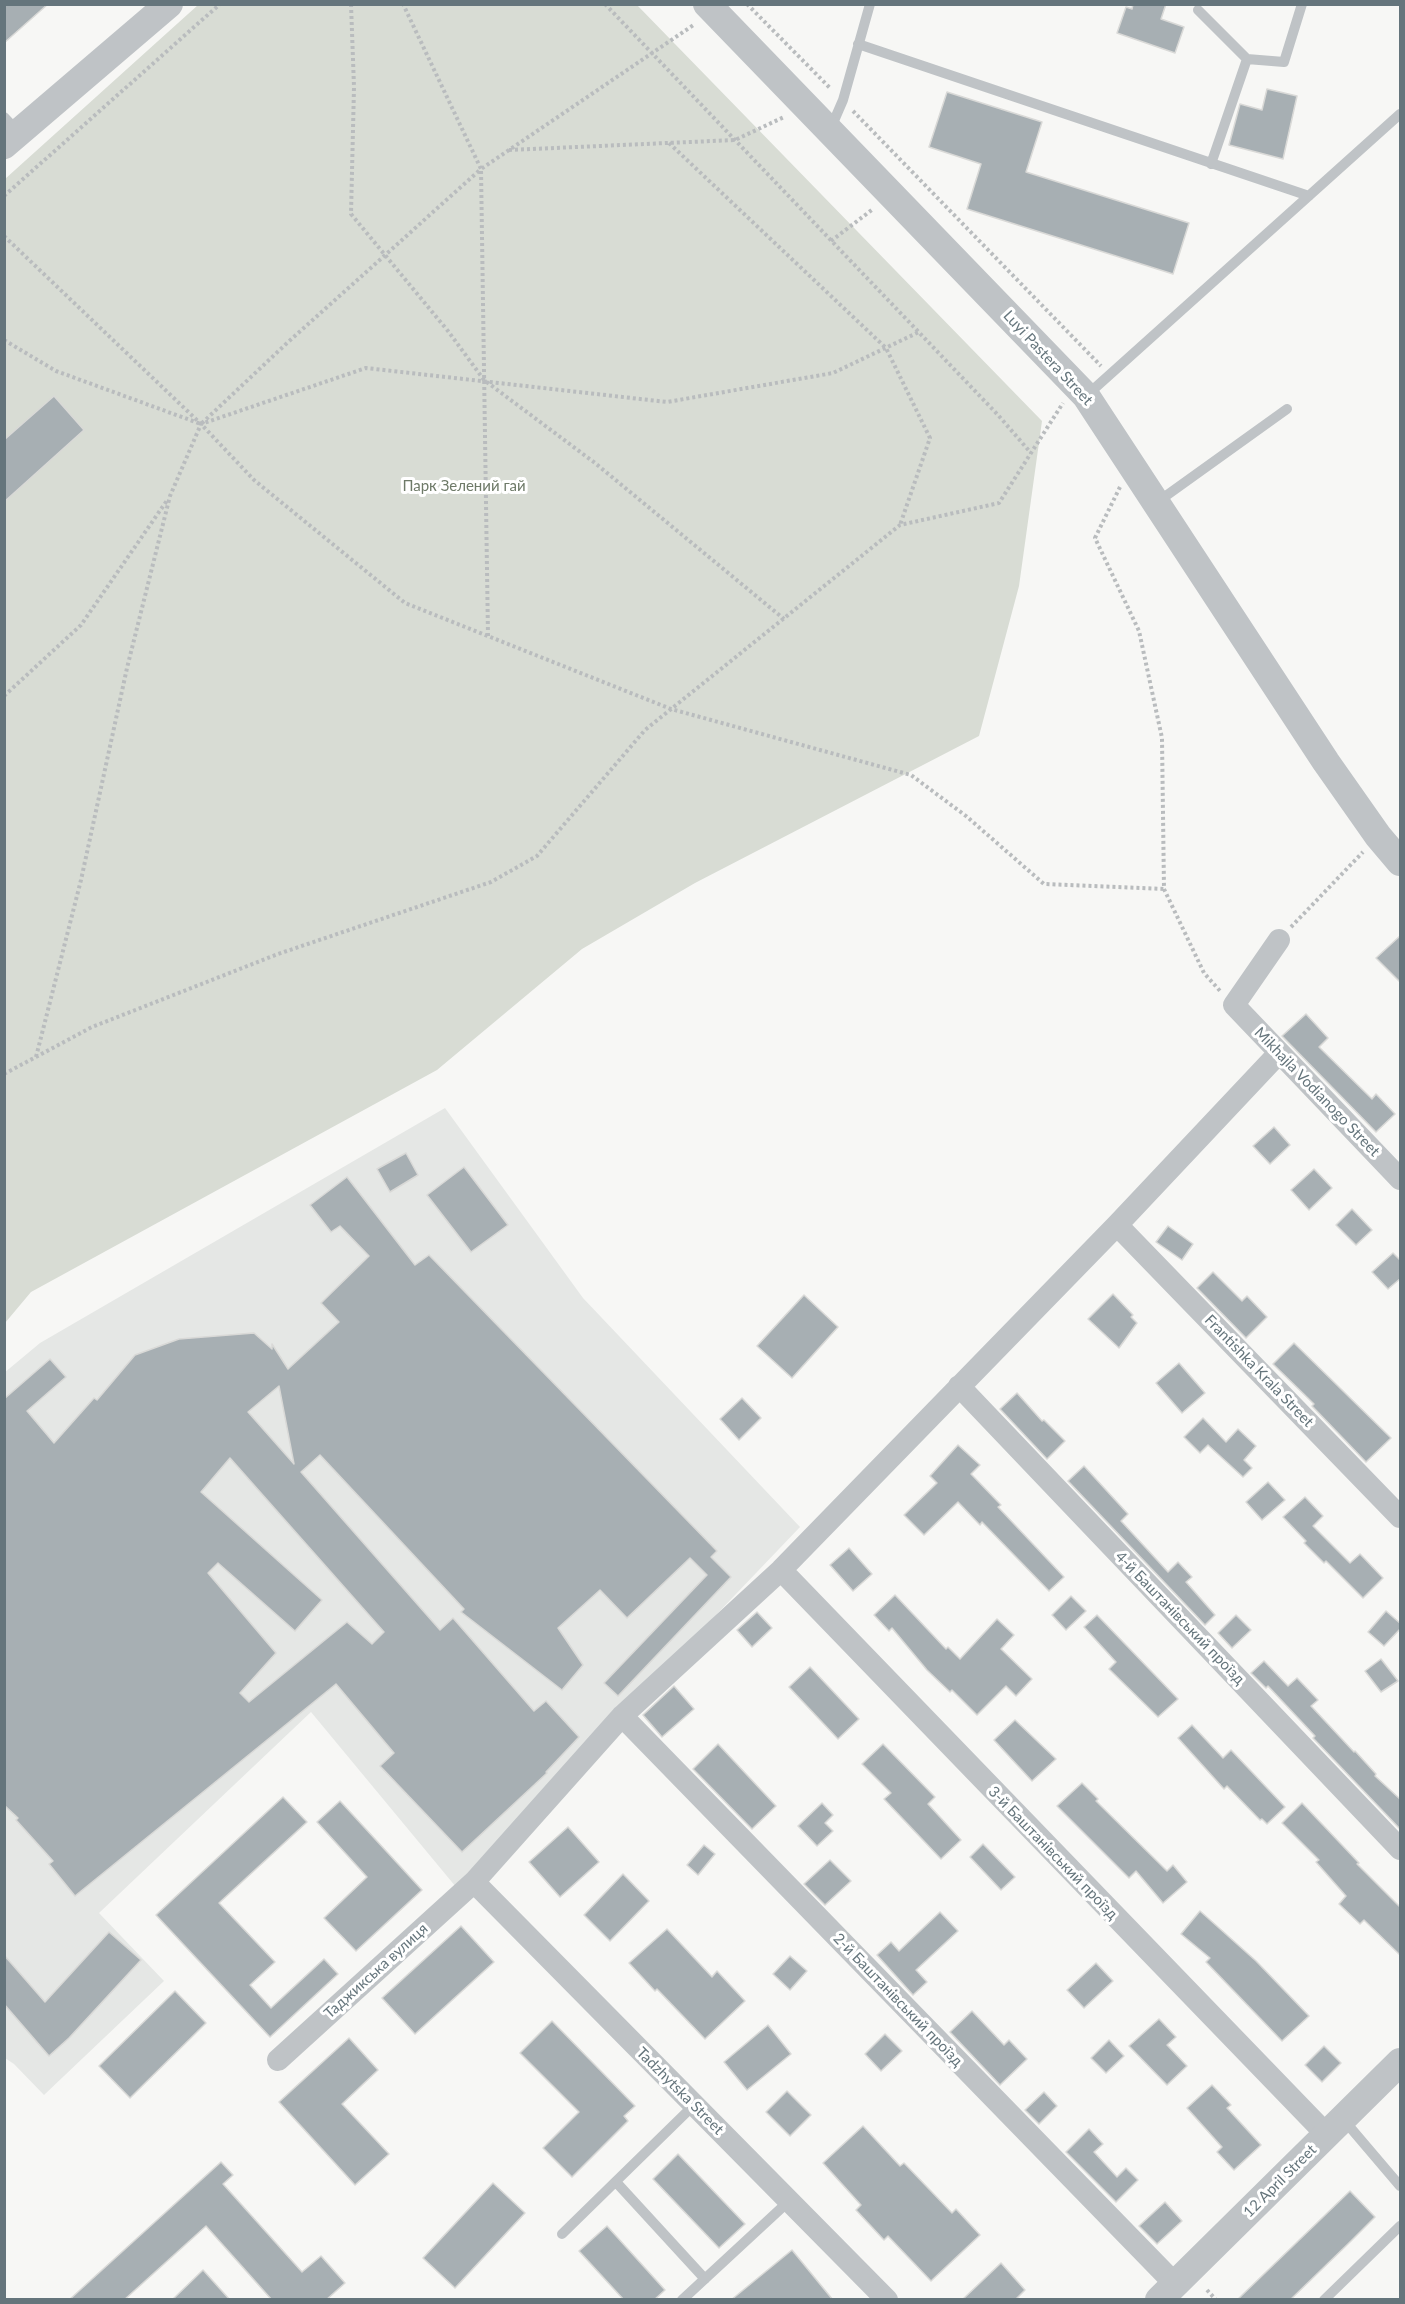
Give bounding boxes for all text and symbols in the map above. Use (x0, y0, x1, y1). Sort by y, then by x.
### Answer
street label: Luyi Pastera Street (1000, 307, 1096, 409)
park label: Парк Зелений гай (402, 477, 526, 495)
street label: Mikhajla Vodianogo Street (1251, 1024, 1383, 1160)
street label: Frantishka Krala Street (1201, 1311, 1317, 1431)
street label: 4-й Баштанівський проїзд (1112, 1548, 1248, 1688)
street label: 3-й Баштанівський проїзд (985, 1783, 1121, 1923)
street label: Таджикська вулиця (320, 1920, 432, 2022)
street label: 2-й Баштанівський проїзд (830, 1930, 966, 2070)
street label: Tadzhytska Street (633, 2044, 727, 2138)
street label: 12 April Street (1240, 2141, 1320, 2221)

